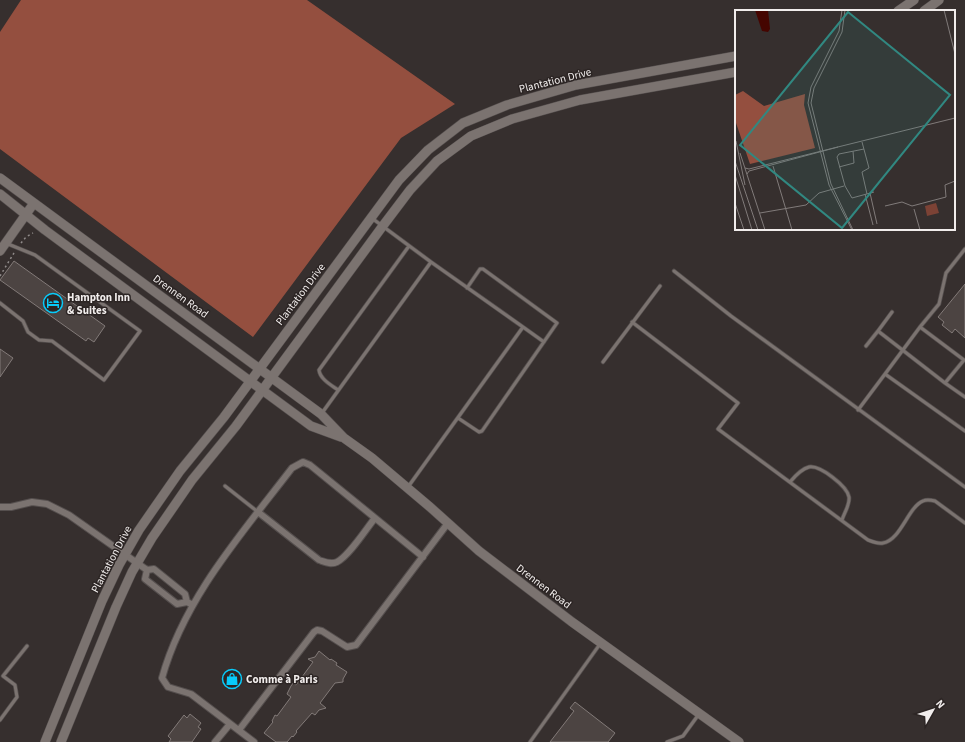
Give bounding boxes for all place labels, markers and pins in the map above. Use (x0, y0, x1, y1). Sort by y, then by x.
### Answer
place label: Hampton Inn & Suites (67, 290, 130, 318)
hotel icon: Hampton Inn & Suites (42, 292, 64, 314)
shop icon: Comme à Paris (221, 668, 243, 690)
place label: Comme à Paris (246, 672, 318, 687)

